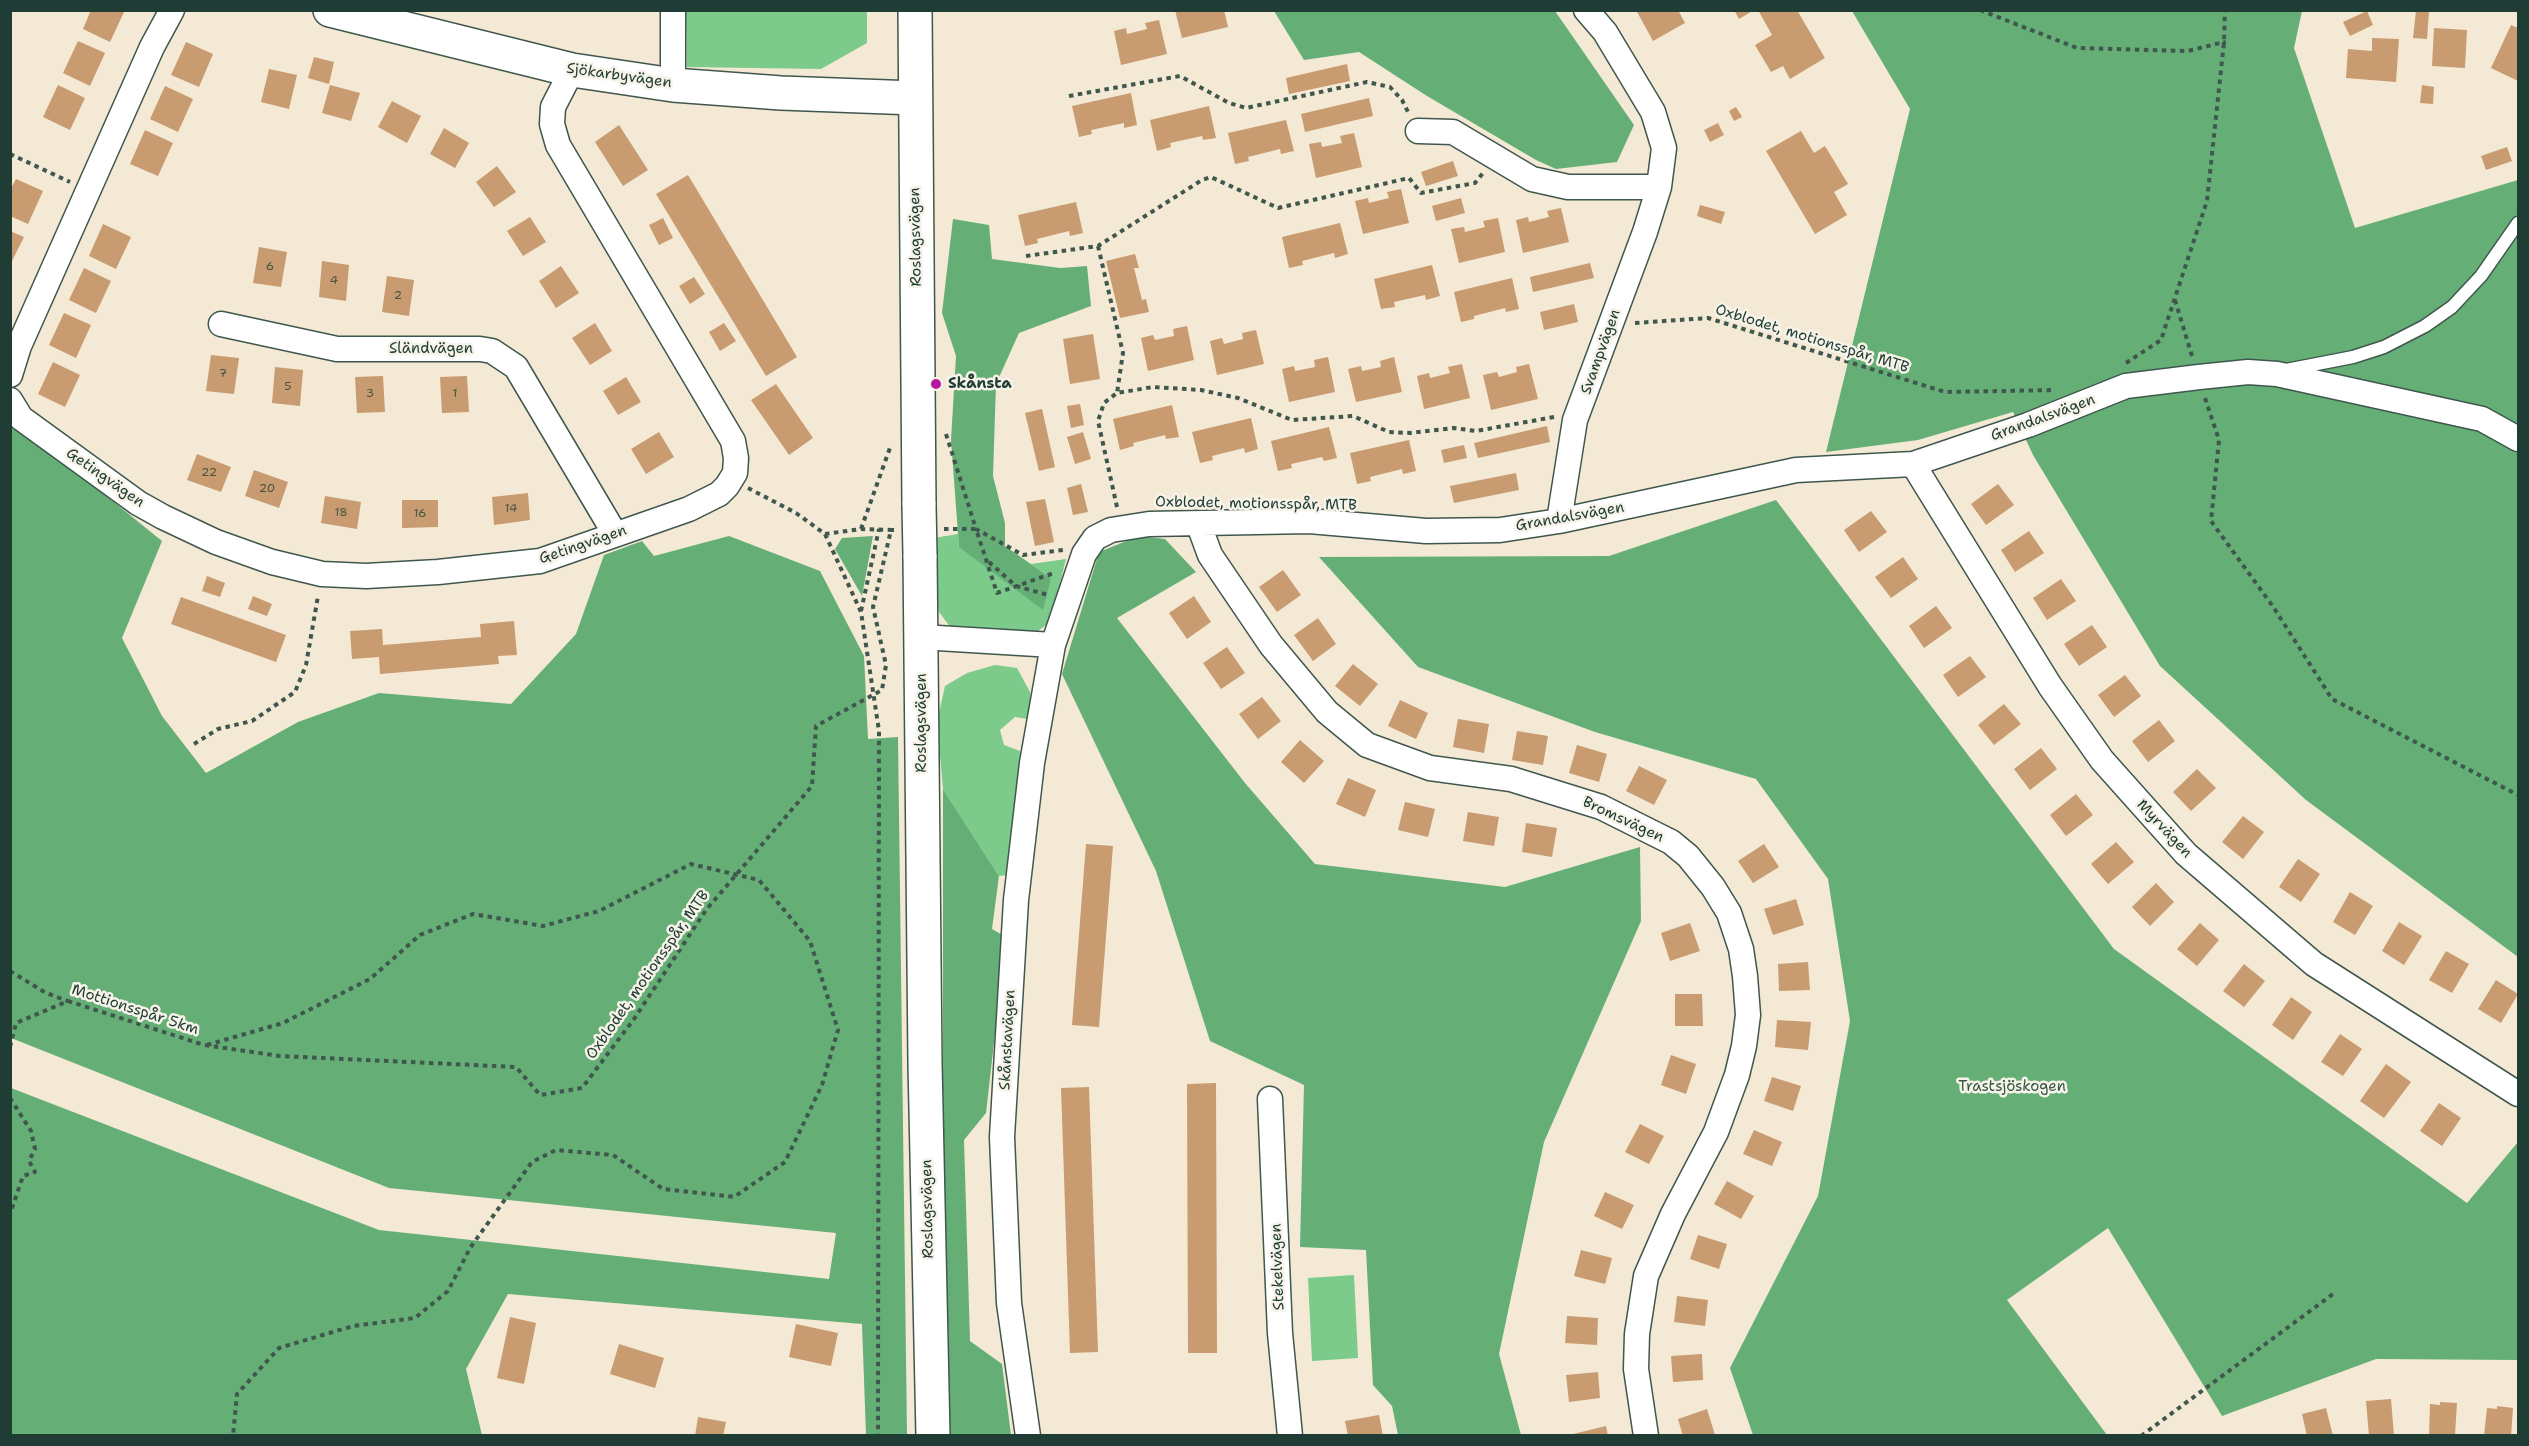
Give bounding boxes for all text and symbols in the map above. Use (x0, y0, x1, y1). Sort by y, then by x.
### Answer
street label: Sjökarbyvägen (565, 60, 673, 92)
street label: Roslagsvägen (906, 187, 926, 287)
house number: 6 (266, 260, 274, 274)
house number: 4 (330, 274, 338, 288)
house number: 2 (394, 289, 402, 303)
street label: Oxblodet, motionsspår, MTB (1713, 301, 1911, 377)
street label: Svampvägen (1577, 307, 1625, 397)
street label: Sländvägen (389, 340, 473, 358)
house number: 7 (219, 367, 227, 381)
place label: Skånsta (948, 375, 1012, 393)
marker: Skånsta (929, 377, 943, 391)
house number: 5 (284, 380, 292, 394)
house number: 3 (366, 387, 374, 401)
house number: 1 (452, 387, 458, 401)
street label: Grandalsvägen (1988, 391, 2098, 445)
street label: Getingvägen (62, 444, 148, 512)
house number: 22 (201, 466, 217, 480)
house number: 20 (259, 482, 275, 496)
street label: Oxblodet, motionsspår, MTB (1155, 493, 1357, 515)
street label: Grandalsvägen (1514, 499, 1626, 535)
house number: 14 (505, 502, 517, 516)
house number: 18 (334, 506, 348, 520)
house number: 16 (413, 507, 427, 521)
street label: Getingvägen (537, 522, 629, 568)
street label: Roslagsvägen (913, 673, 931, 773)
street label: Bromsvägen (1580, 793, 1666, 847)
street label: Myrvägen (2132, 796, 2196, 862)
street label: Oxblodet, motionsspår, MTB (583, 887, 713, 1063)
street label: Mottionsspår 5km (69, 981, 201, 1039)
street label: Skånstavägen (996, 989, 1020, 1091)
park label: Trastsjöskogen (1958, 1078, 2066, 1096)
street label: Roslagsvägen (918, 1159, 938, 1259)
street label: Stekelvägen (1267, 1223, 1289, 1311)

